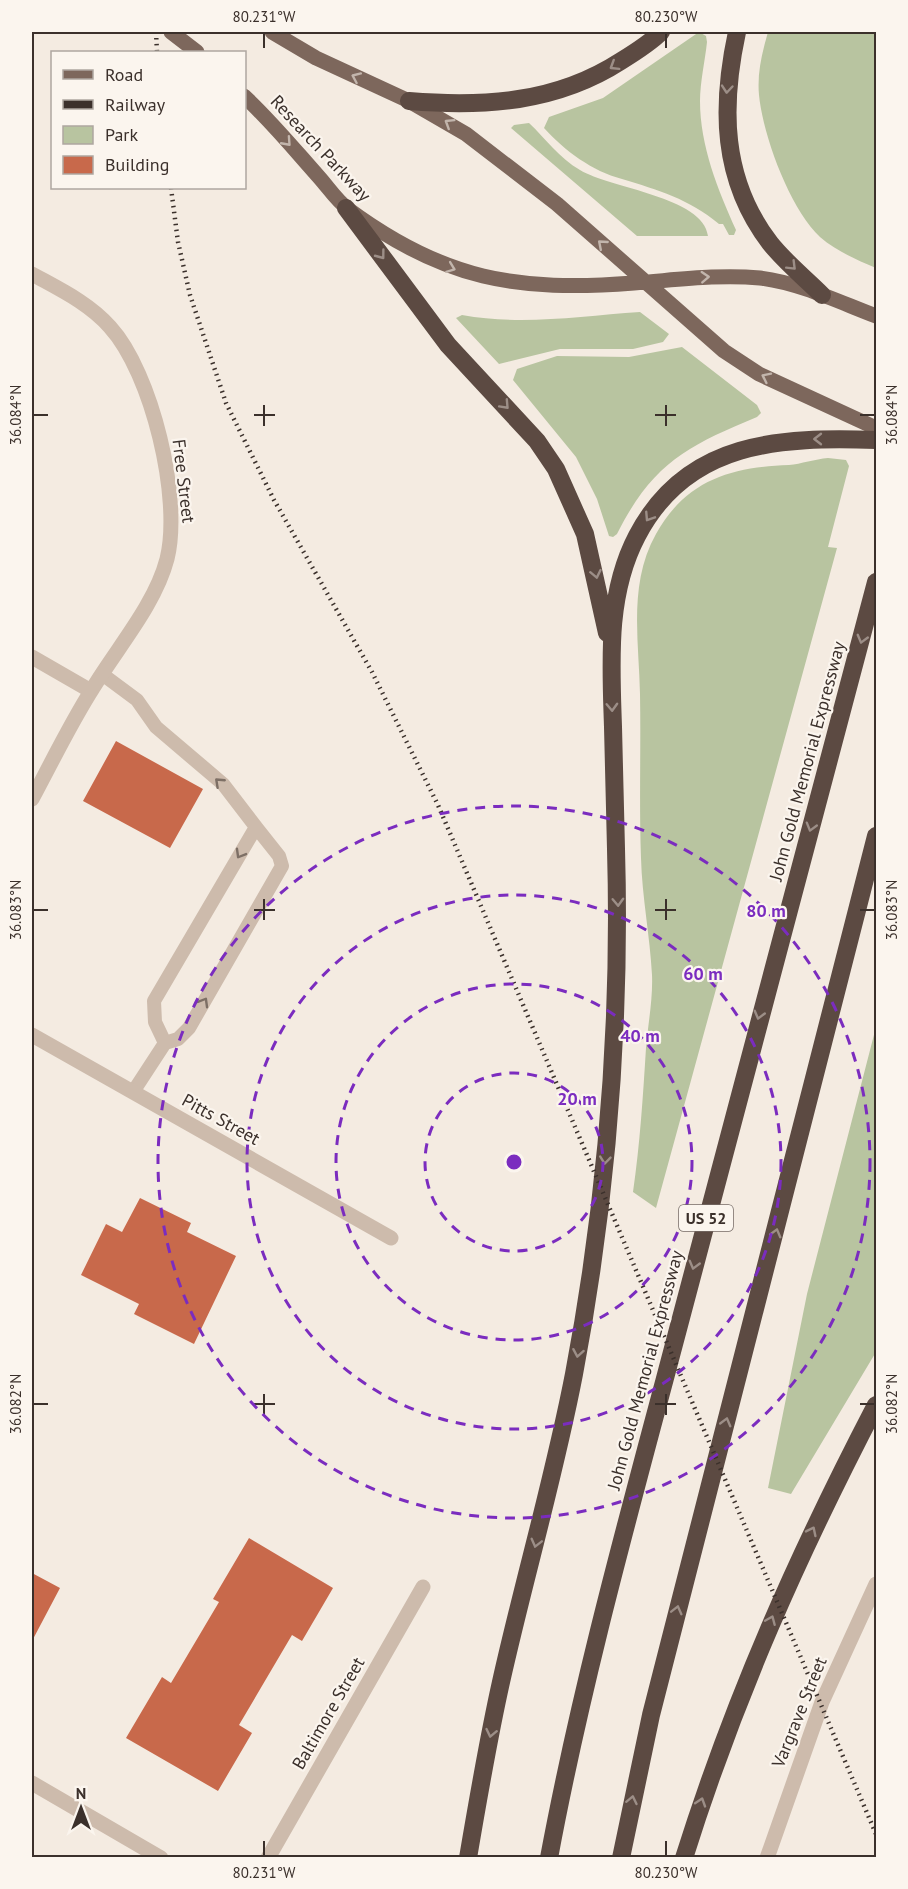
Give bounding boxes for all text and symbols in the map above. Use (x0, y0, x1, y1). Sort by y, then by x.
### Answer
text: 80.231°W (233, 7, 296, 26)
text: 80.230°W (635, 7, 698, 26)
legend (51, 51, 246, 189)
one-way arrow (610, 58, 620, 70)
text: Road (105, 63, 143, 86)
one-way arrow (351, 72, 362, 84)
one-way arrow (721, 85, 734, 94)
street label: Research Parkway (266, 90, 377, 206)
text: Railway (105, 93, 166, 116)
one-way arrow (445, 118, 455, 130)
text: Park (105, 123, 138, 146)
one-way arrow (280, 135, 291, 146)
text: Building (105, 153, 169, 176)
one-way arrow (598, 240, 609, 251)
one-way arrow (374, 248, 385, 259)
one-way arrow (785, 259, 796, 270)
one-way arrow (446, 260, 456, 273)
one-way arrow (700, 270, 709, 283)
one-way arrow (762, 373, 773, 385)
text: 36.084°N (6, 385, 25, 445)
text: 36.084°N (882, 385, 901, 445)
one-way arrow (498, 398, 509, 409)
one-way arrow (814, 433, 823, 445)
street label: Free Street (167, 438, 201, 524)
one-way arrow (645, 510, 656, 521)
one-way arrow (588, 569, 601, 579)
one-way arrow (856, 634, 869, 644)
street label: John Gold Memorial Expressway (764, 638, 850, 884)
one-way arrow (606, 702, 618, 711)
one-way arrow (215, 778, 225, 789)
one-way arrow (806, 821, 818, 832)
one-way arrow (236, 848, 247, 858)
text: 36.083°N (6, 880, 25, 940)
text: 36.083°N (882, 880, 901, 940)
one-way arrow (611, 897, 624, 906)
text: 80 m (746, 899, 786, 922)
text: 60 m (683, 962, 723, 985)
one-way arrow (196, 998, 208, 1009)
one-way arrow (754, 1010, 767, 1020)
text: 40 m (620, 1024, 660, 1047)
text: 20 m (557, 1087, 597, 1110)
street label: Pitts Street (178, 1088, 264, 1150)
centre of rings (504, 1152, 524, 1172)
one-way arrow (599, 1155, 612, 1165)
road number: US 52 (679, 1205, 733, 1231)
one-way arrow (768, 1228, 781, 1238)
street label: John Gold Memorial Expressway (602, 1247, 688, 1493)
one-way arrow (689, 1259, 701, 1270)
one-way arrow (572, 1348, 585, 1358)
text: 36.082°N (6, 1374, 25, 1434)
text: 36.082°N (882, 1374, 901, 1434)
one-way arrow (719, 1417, 732, 1427)
one-way arrow (805, 1526, 817, 1537)
one-way arrow (530, 1538, 543, 1548)
one-way arrow (670, 1606, 683, 1616)
one-way arrow (764, 1615, 776, 1626)
street label: Baltimore Street (287, 1653, 369, 1773)
street label: Vargrave Street (766, 1653, 832, 1772)
one-way arrow (485, 1728, 498, 1738)
north arrow (51, 1778, 111, 1838)
text: N (76, 1783, 86, 1803)
one-way arrow (625, 1795, 638, 1805)
one-way arrow (694, 1797, 707, 1808)
text: 80.231°W (233, 1863, 296, 1882)
text: 80.230°W (635, 1863, 698, 1882)

